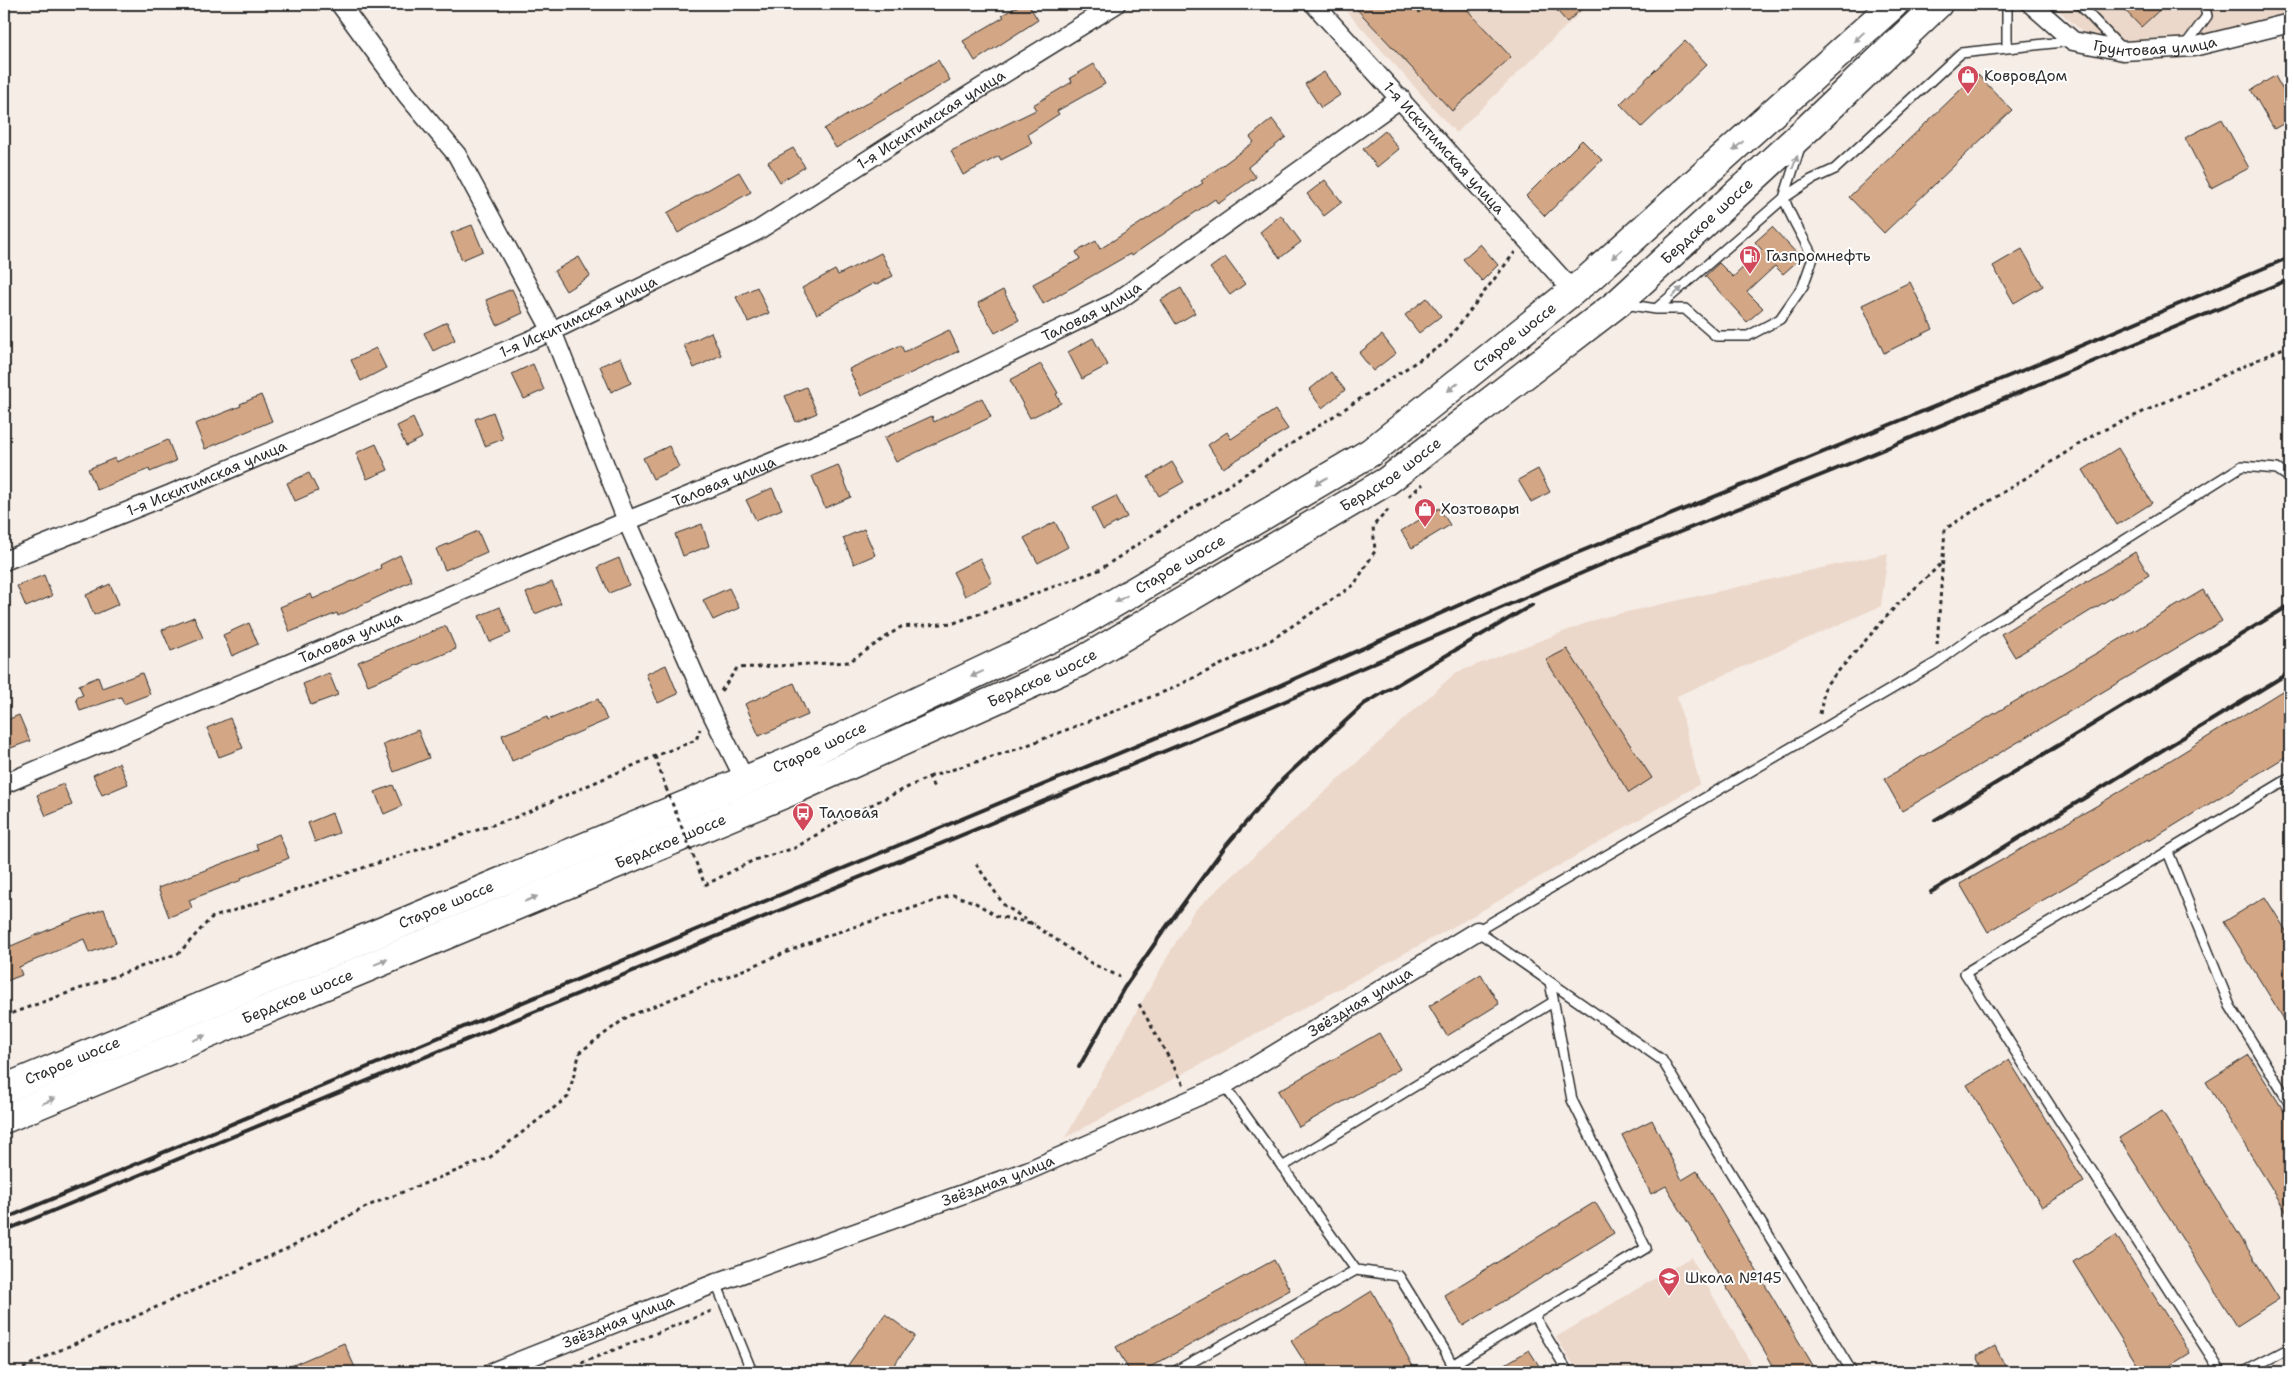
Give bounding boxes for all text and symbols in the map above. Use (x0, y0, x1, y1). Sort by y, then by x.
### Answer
one-way arrow (1853, 31, 1865, 43)
street label: Грунтовая улица (2092, 31, 2219, 61)
shop icon: КовровДом (1956, 64, 1980, 95)
street label: 1-я Искитимская улица (853, 65, 1010, 174)
place label: КовровДом (1984, 66, 2068, 86)
street label: 1-я Искитимская улица (1379, 77, 1509, 219)
one-way arrow (1731, 140, 1744, 151)
one-way arrow (1791, 154, 1799, 169)
street label: Бердское шоссе (1657, 174, 1757, 269)
fuel station icon: Газпромнефть (1738, 244, 1762, 275)
place label: Газпромнефть (1766, 246, 1871, 266)
one-way arrow (1611, 248, 1623, 260)
street label: 1-я Искитимская улица (496, 271, 661, 362)
street label: Таловая улица (1038, 277, 1146, 347)
one-way arrow (1670, 286, 1683, 297)
street label: Старое шоссе (1469, 298, 1560, 377)
one-way arrow (1447, 381, 1460, 392)
street label: Бердское шоссе (1336, 433, 1445, 516)
street label: 1-я Искитимская улица (124, 435, 291, 521)
street label: Таловая улица (669, 451, 779, 512)
one-way arrow (1315, 477, 1328, 486)
shop icon: Хозтовары (1413, 497, 1437, 528)
place label: Хозтовары (1441, 499, 1519, 519)
street label: Старое шоссе (1131, 530, 1229, 599)
one-way arrow (1114, 595, 1127, 604)
street label: Таловая улица (296, 607, 406, 668)
street label: Бердское шоссе (984, 644, 1101, 712)
one-way arrow (969, 669, 984, 678)
street label: Старое шоссе (769, 717, 870, 778)
bus stop icon: Таловая (791, 801, 815, 832)
place label: Таловая (819, 803, 879, 823)
street label: Бердское шоссе (612, 809, 729, 873)
street label: Старое шоссе (396, 876, 497, 933)
one-way arrow (524, 895, 538, 903)
one-way arrow (374, 958, 389, 966)
street label: Звёздная улица (1304, 962, 1417, 1042)
street label: Бердское шоссе (239, 965, 356, 1029)
street label: Старое шоссе (22, 1032, 123, 1089)
one-way arrow (192, 1034, 207, 1042)
one-way arrow (42, 1096, 56, 1104)
street label: Звёздная улица (939, 1150, 1058, 1211)
school or university icon: Школа №145 (1657, 1266, 1681, 1297)
place label: Школа №145 (1685, 1268, 1782, 1288)
street label: Звёздная улица (559, 1290, 678, 1353)

